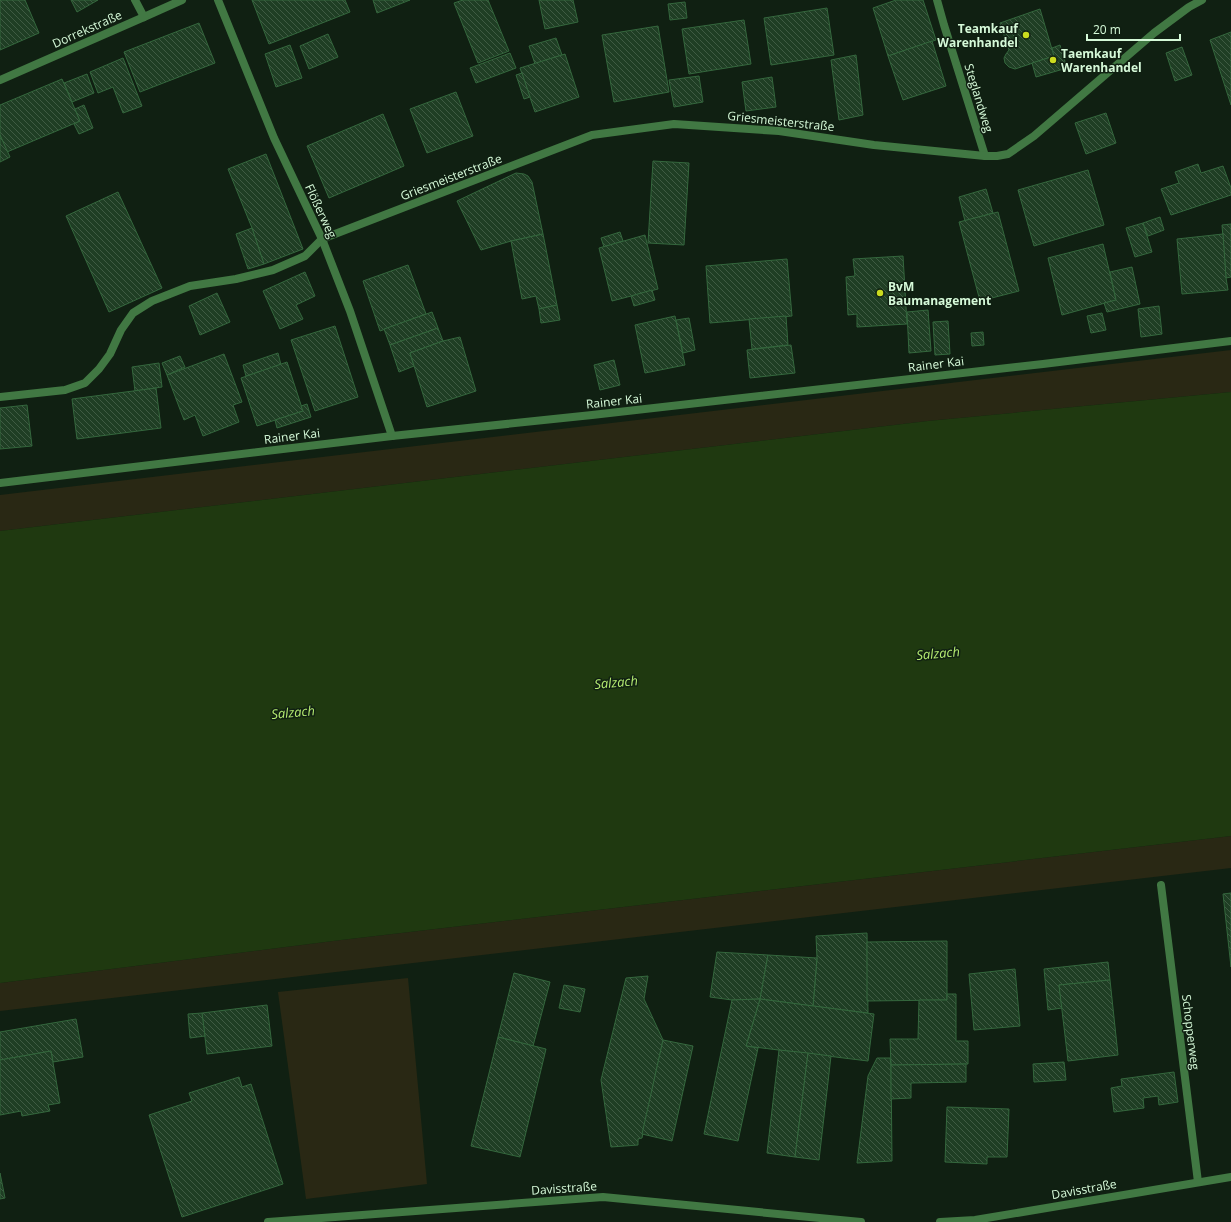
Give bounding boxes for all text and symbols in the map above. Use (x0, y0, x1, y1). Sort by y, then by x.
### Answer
street label: Dorrekstraße (49, 6, 125, 52)
scale bar (1087, 16, 1180, 42)
place label: Teamkauf Warenhandel (937, 20, 1019, 51)
text: 20 m (1093, 21, 1121, 38)
marker: Teamkauf Warenhandel (1021, 30, 1031, 40)
place label: Taemkauf Warenhandel (1061, 45, 1142, 76)
marker: Taemkauf Warenhandel (1048, 55, 1058, 65)
street label: Steglandweg (960, 62, 998, 135)
street label: Griesmeisterstraße (727, 107, 836, 135)
street label: Griesmeisterstraße (398, 150, 504, 204)
street label: Flößerweg (301, 181, 341, 241)
place label: BvM Baumanagement (888, 278, 991, 309)
marker: BvM Baumanagement (875, 288, 885, 298)
street label: Rainer Kai (907, 352, 965, 376)
street label: Rainer Kai (585, 390, 643, 412)
street label: Rainer Kai (263, 424, 321, 448)
water label: Salzach (915, 642, 961, 664)
water label: Salzach (593, 671, 639, 693)
water label: Salzach (270, 701, 316, 723)
street label: Schopperweg (1178, 993, 1204, 1071)
street label: Davisstraße (1050, 1175, 1118, 1203)
street label: Davisstraße (531, 1177, 598, 1199)

